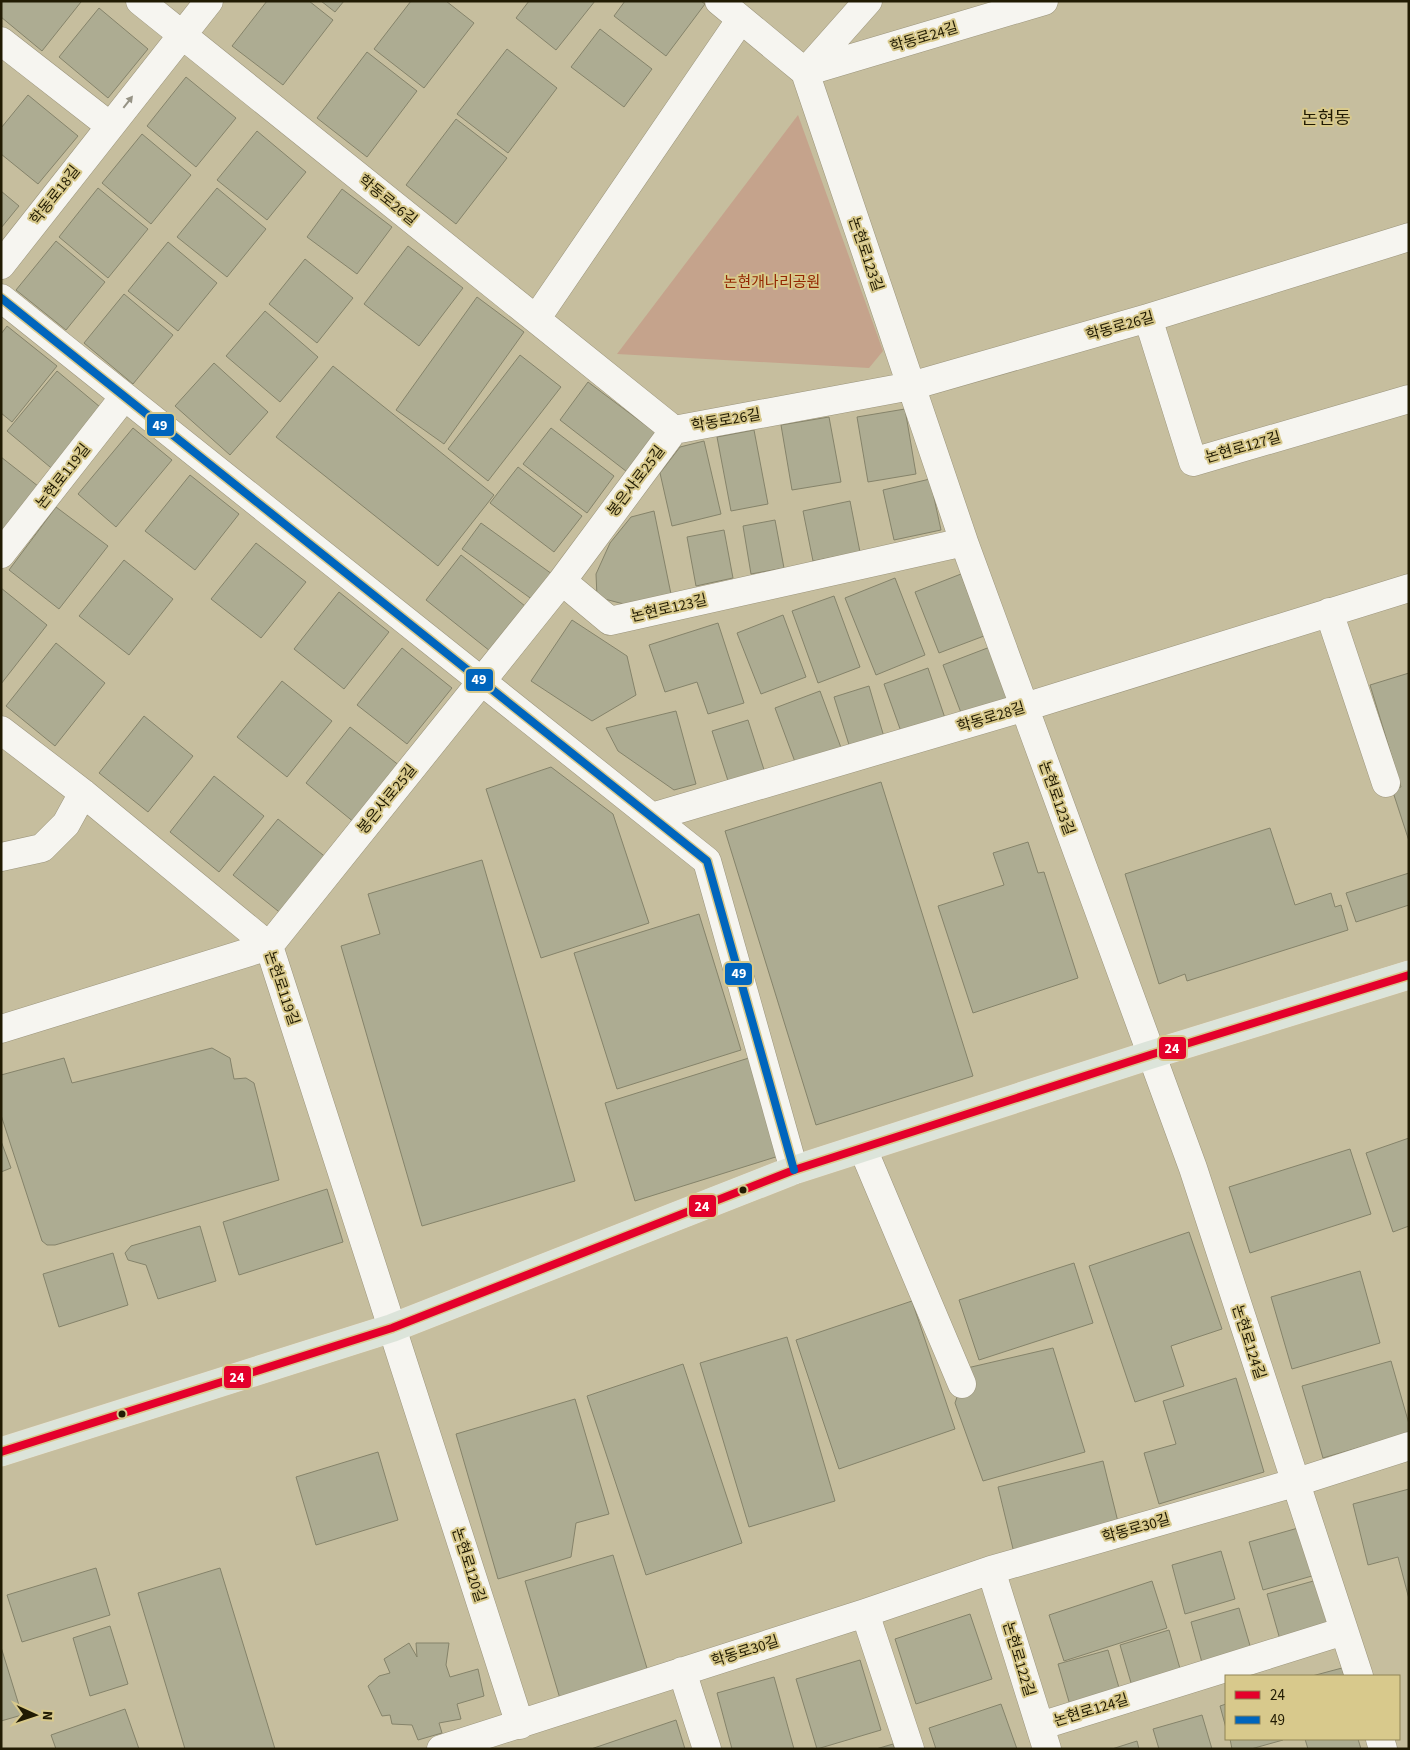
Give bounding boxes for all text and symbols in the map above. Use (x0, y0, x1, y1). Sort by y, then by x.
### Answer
street label: 학동로24길 (888, 17, 961, 58)
one-way arrow (123, 96, 134, 109)
district label: 논현동 (1301, 106, 1351, 131)
street label: 학동로18길 (26, 161, 85, 229)
street label: 학동로26길 (354, 170, 422, 231)
street label: 논현로123길 (843, 214, 888, 294)
park label: 논현개나리공원 (724, 272, 820, 293)
street label: 학동로26길 (1084, 307, 1157, 346)
street label: 학동로26길 (690, 404, 762, 437)
line badge: 49 (146, 413, 175, 437)
text: 49 (153, 416, 167, 436)
street label: 논현로127길 (1203, 427, 1283, 468)
street label: 논현로119길 (31, 439, 96, 513)
street label: 봉은사로25길 (603, 441, 670, 521)
street label: 논현로123길 (629, 590, 709, 627)
line badge: 49 (465, 668, 494, 692)
text: 49 (472, 670, 486, 690)
street label: 학동로28길 (955, 697, 1028, 738)
street label: 논현로123길 (1033, 758, 1080, 838)
street label: 봉은사로25길 (353, 760, 422, 839)
street label: 논현로119길 (259, 948, 304, 1028)
line badge: 49 (724, 962, 753, 986)
text: 49 (732, 964, 746, 984)
line badge: 24 (1158, 1036, 1187, 1060)
text: 24 (1165, 1039, 1180, 1059)
unlabelled marker (738, 1185, 748, 1195)
line badge: 24 (688, 1194, 717, 1218)
text: 24 (695, 1197, 710, 1217)
street label: 논현로124길 (1227, 1302, 1270, 1382)
line badge: 24 (223, 1365, 252, 1389)
text: 24 (230, 1368, 245, 1388)
unlabelled marker (117, 1409, 127, 1419)
street label: 학동로30길 (1100, 1509, 1173, 1548)
street label: 논현로120길 (447, 1525, 490, 1605)
street label: 논현로122길 (997, 1619, 1040, 1699)
street label: 학동로30길 (709, 1631, 782, 1672)
legend (1225, 1675, 1400, 1740)
text: 24 (1270, 1685, 1285, 1706)
street label: 논현로124길 (1051, 1689, 1131, 1732)
north arrow (10, 1690, 60, 1740)
text: N (37, 1710, 57, 1721)
text: 49 (1270, 1710, 1285, 1731)

